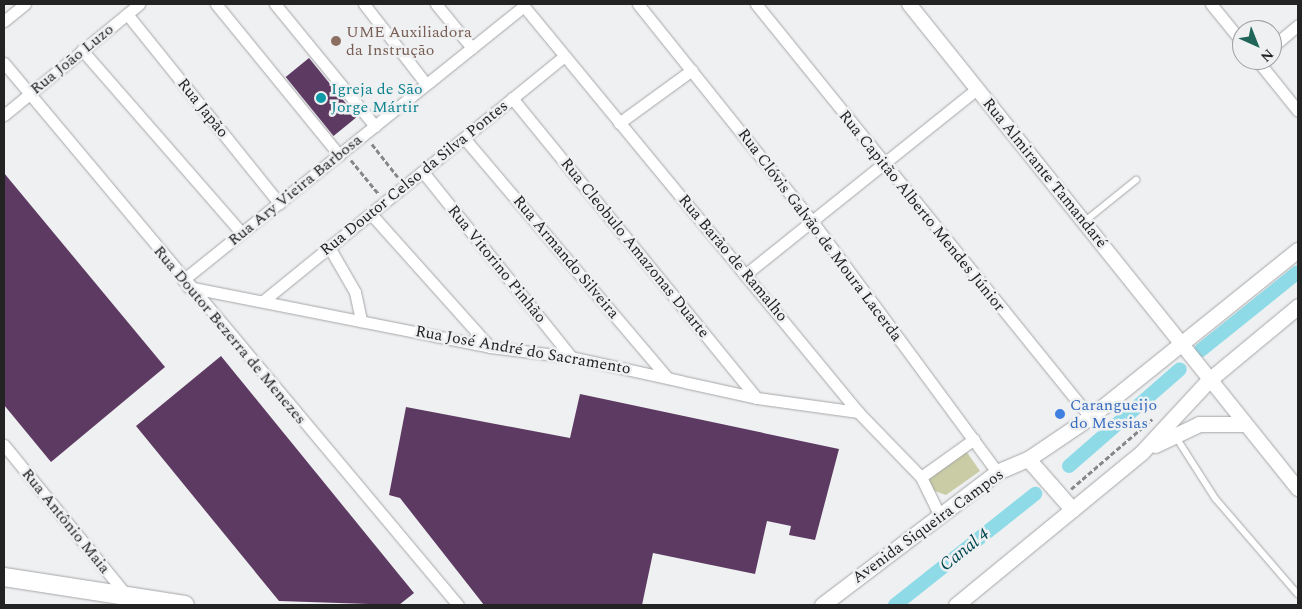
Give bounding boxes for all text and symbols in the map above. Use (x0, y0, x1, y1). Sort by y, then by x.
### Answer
street label: Rua João Luzo (26, 20, 118, 98)
north arrow (1232, 20, 1282, 70)
place label: UME Auxiliadora da Instrução (346, 22, 472, 60)
marker: UME Auxiliadora da Instrução (330, 35, 342, 47)
text: N (1256, 44, 1278, 67)
street label: Rua Japão (173, 75, 233, 141)
place label: Igreja de São Jorge Mártir (331, 79, 423, 117)
marker: Igreja de São Jorge Mártir (315, 92, 327, 104)
street label: Rua Almirante Tamandaré (979, 94, 1111, 252)
street label: Rua Doutor Celso da Silva Pontes (316, 96, 512, 260)
street label: Rua Capitão Alberto Mendes Júnior (835, 107, 1009, 315)
street label: Rua Clóvis Galvão de Moura Lacerda (734, 125, 906, 345)
street label: Rua Ary Vieira Barbosa (224, 130, 366, 250)
street label: Rua Cleobulo Amazonas Duarte (557, 154, 713, 342)
street label: Rua Armando Silveira (509, 191, 623, 323)
street label: Rua Barão de Ramalho (674, 191, 792, 325)
street label: Rua Vitorino Pinhão (444, 201, 550, 327)
street label: Rua Doutor Bezerra de Menezes (150, 242, 310, 428)
street label: Rua José André do Sacramento (414, 322, 632, 378)
place label: Carangueijo do Messias (1070, 395, 1157, 433)
marker: Carangueijo do Messias (1054, 408, 1066, 420)
street label: Rua Antônio Maia (18, 464, 114, 578)
street label: Avenida Siqueira Campos (849, 465, 1007, 587)
water label: Canal 4 (936, 524, 994, 576)

